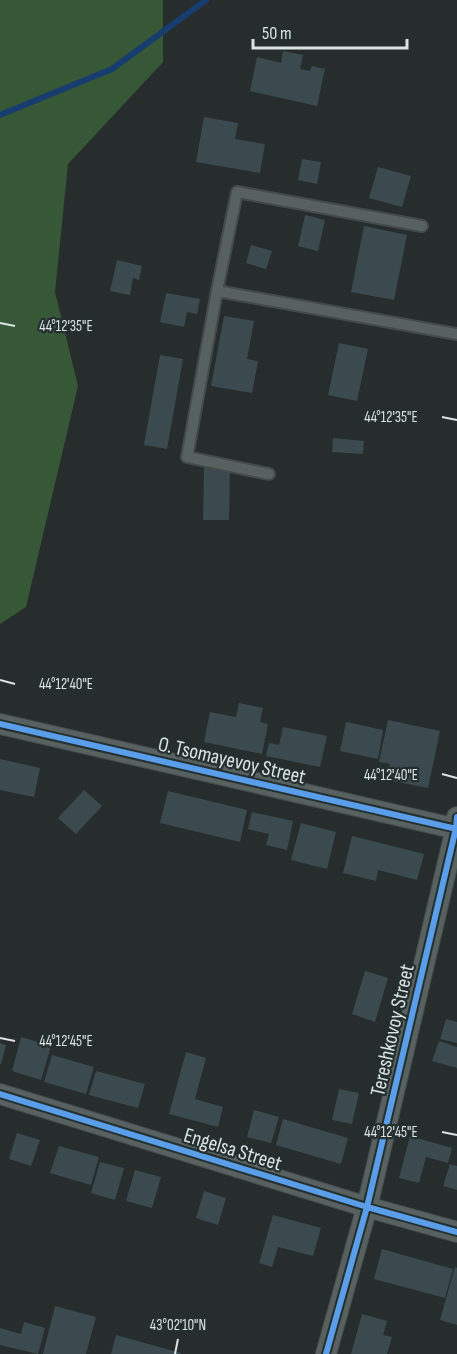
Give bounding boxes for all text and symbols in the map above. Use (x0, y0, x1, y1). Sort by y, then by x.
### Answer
scale bar (253, 12, 408, 50)
text: 50 m (262, 23, 292, 44)
text: 44°12'35"E (39, 317, 93, 336)
text: 44°12'35"E (364, 408, 418, 427)
text: 44°12'40"E (39, 675, 93, 694)
street label: O. Tsomayevoy Street (156, 731, 308, 790)
text: 44°12'40"E (364, 766, 418, 785)
street label: Tereshkovoy Street (365, 962, 420, 1099)
text: 44°12'45"E (39, 1032, 93, 1051)
street label: Engelsa Street (181, 1123, 285, 1176)
text: 44°12'45"E (364, 1123, 418, 1142)
text: 43°02'10"N (150, 1316, 206, 1335)

